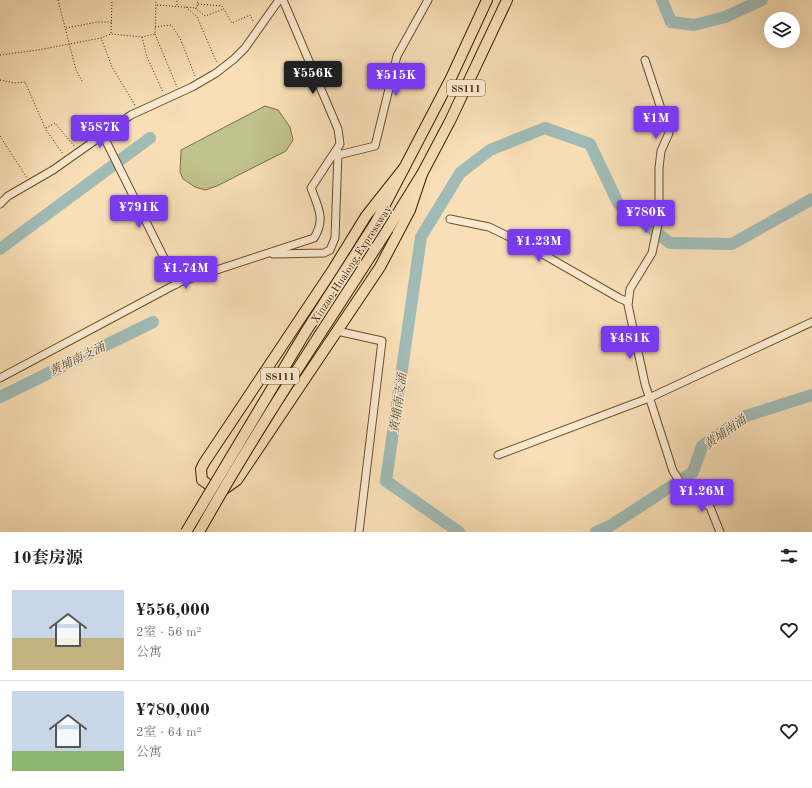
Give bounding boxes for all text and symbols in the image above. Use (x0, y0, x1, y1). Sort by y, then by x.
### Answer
map controls (764, 12, 800, 48)
button: layers (764, 12, 800, 48)
pin: ¥556K (285, 61, 341, 95)
pin: ¥515K (368, 63, 424, 97)
text: ¥556K (293, 67, 333, 80)
text: ¥515K (376, 69, 416, 82)
road number: S8111 (447, 80, 485, 96)
pin: ¥1M (637, 106, 675, 140)
text: ¥1M (643, 112, 669, 125)
pin: ¥587K (72, 115, 128, 149)
text: ¥587K (80, 121, 120, 134)
pin: ¥791K (111, 195, 167, 229)
pin: ¥780K (618, 200, 674, 234)
text: ¥791K (119, 201, 159, 214)
street label: Xinzao-Hualong Expressway (310, 204, 394, 326)
text: ¥780K (626, 206, 666, 219)
pin: ¥1.23M (506, 229, 572, 263)
text: ¥1.23M (516, 235, 562, 248)
pin: ¥1.74M (153, 256, 219, 290)
text: ¥1.74M (163, 262, 209, 275)
pin: ¥481K (602, 326, 658, 360)
text: ¥481K (610, 332, 650, 345)
water label: 黄埔南支涌 (47, 339, 109, 378)
road number: S8111 (261, 368, 299, 384)
water label: 黄埔南支涌 (387, 370, 409, 434)
water label: 黄埔南涌 (701, 411, 750, 452)
pin: ¥1.26M (669, 479, 735, 513)
text: ¥1.26M (679, 485, 725, 498)
icon: filters (778, 545, 800, 567)
text: 10套房源 (12, 550, 83, 567)
text: ¥556,000 (136, 602, 210, 619)
icon: home (44, 606, 92, 654)
icon: heart (778, 619, 800, 641)
text: 2室 · 56 m² (136, 626, 201, 639)
text: 公寓 (136, 646, 162, 659)
text: ¥780,000 (136, 702, 210, 719)
icon: home (44, 707, 92, 755)
icon: heart (778, 720, 800, 742)
text: 2室 · 64 m² (136, 726, 201, 739)
text: 公寓 (136, 746, 162, 759)

